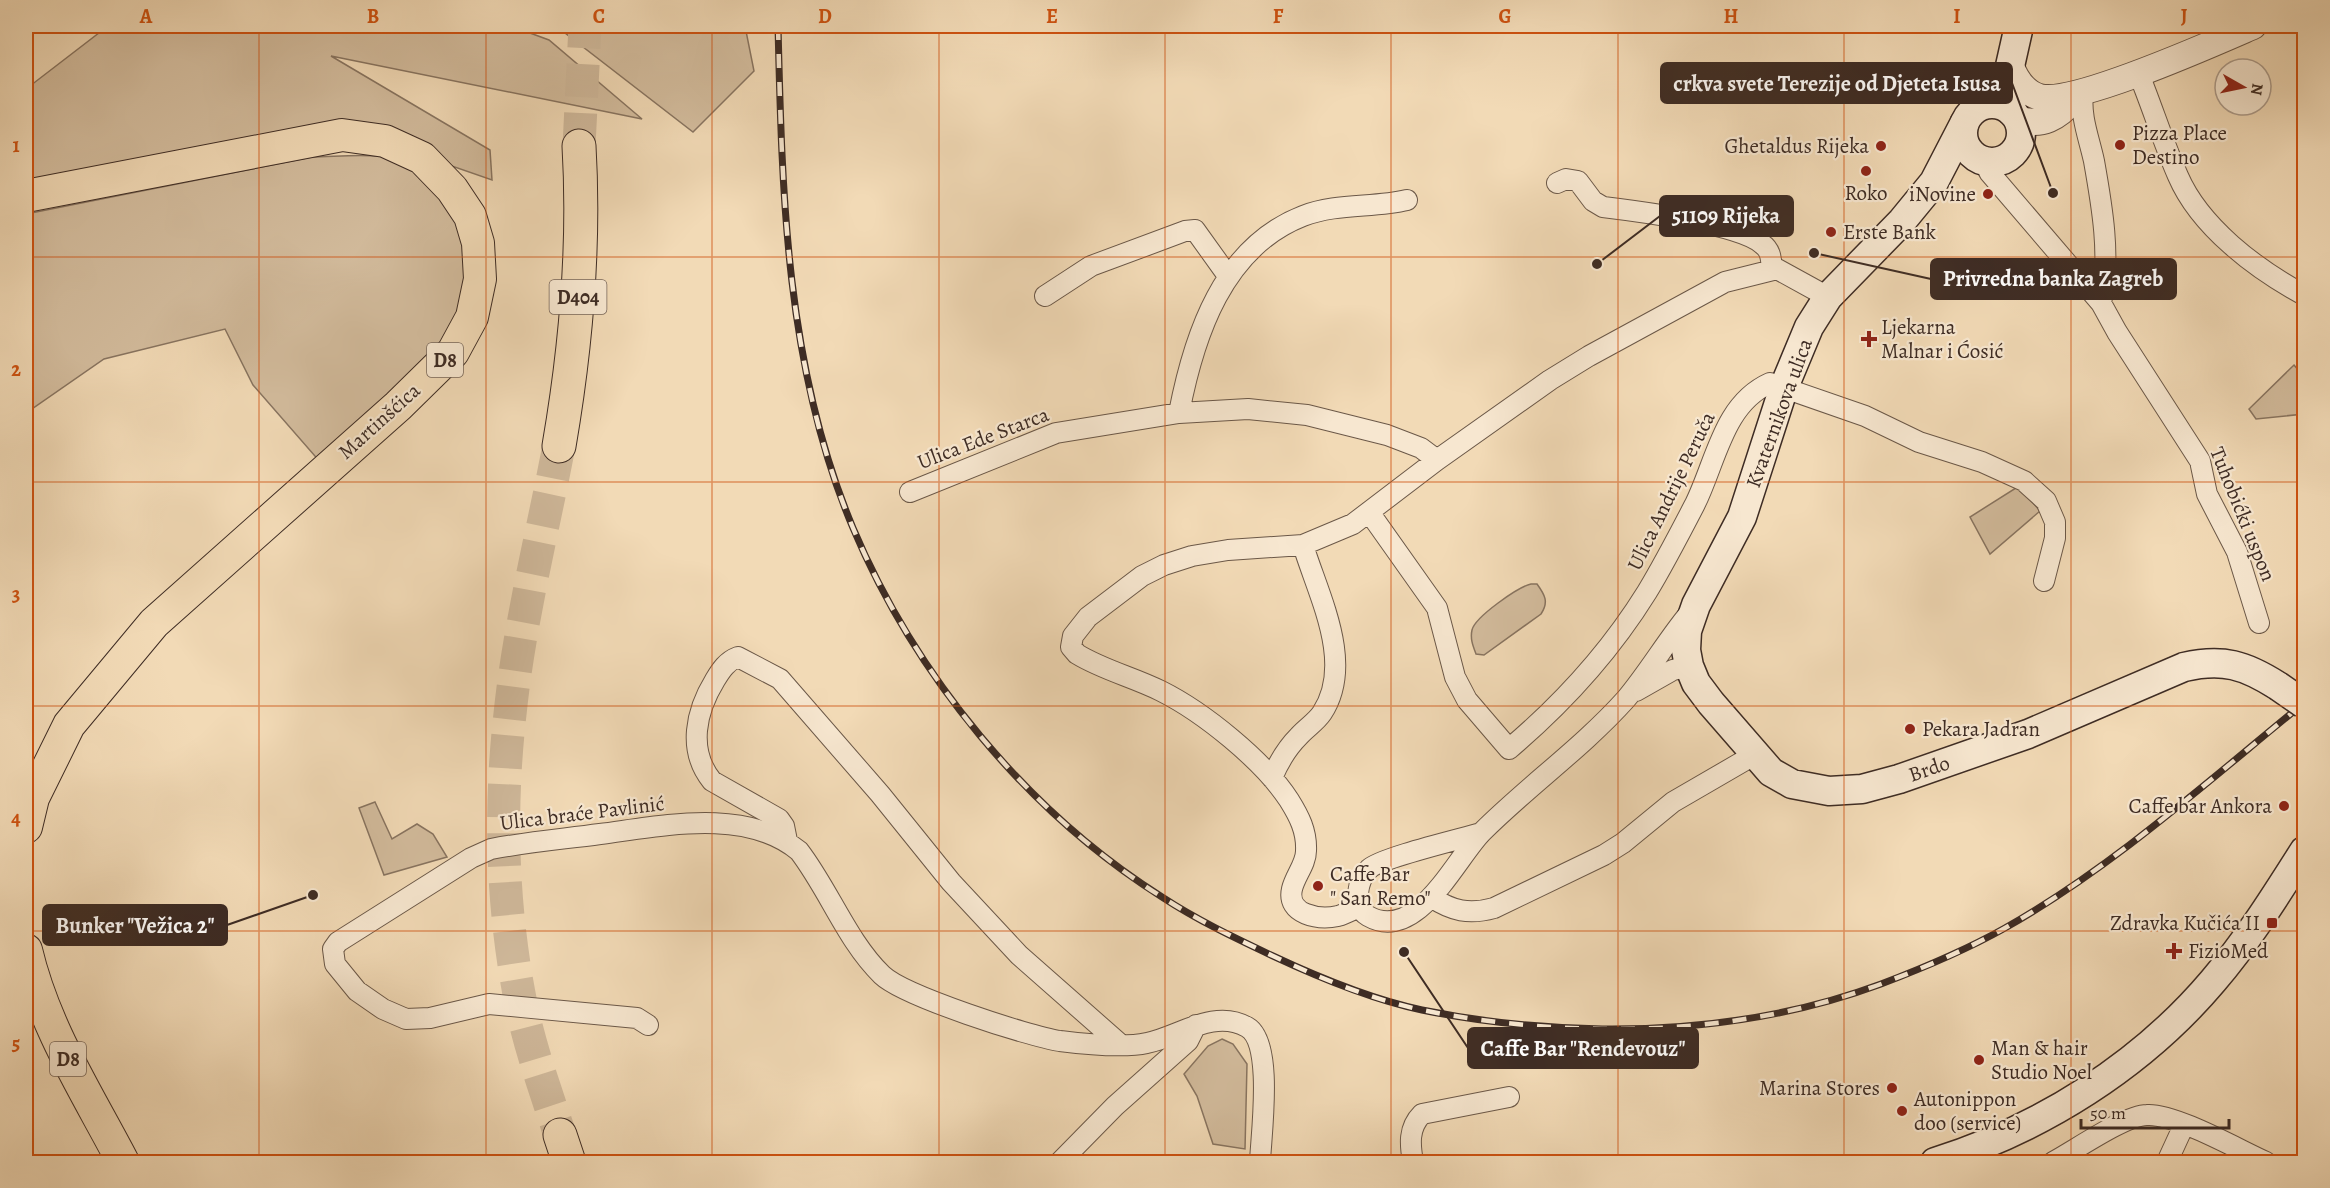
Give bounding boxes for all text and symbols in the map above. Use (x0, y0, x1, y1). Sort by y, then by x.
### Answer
text: A (139, 3, 153, 30)
text: B (367, 3, 379, 30)
text: C (593, 3, 605, 30)
text: D (818, 3, 832, 30)
text: E (1046, 3, 1058, 30)
text: F (1273, 3, 1284, 30)
text: G (1498, 3, 1512, 30)
text: H (1724, 3, 1739, 30)
text: I (1953, 3, 1961, 30)
text: J (2181, 3, 2188, 30)
north arrow (2213, 57, 2273, 117)
callout: crkva svete Terezije od Djeteta Isusa (1661, 63, 2012, 103)
text: crkva svete Terezije od Djeteta Isusa (1673, 69, 2001, 99)
text: N (2245, 82, 2269, 97)
place label: Pizza Place Destino (2132, 119, 2227, 171)
text: 1 (12, 132, 20, 159)
place label: Ghetaldus Rijeka (1724, 132, 1869, 160)
marker: Pizza Place Destino (2113, 138, 2127, 152)
marker: Ghetaldus Rijeka (1874, 139, 1888, 153)
marker: Roko (1859, 164, 1873, 178)
place label: Roko (1844, 179, 1888, 207)
place label: iNovine (1909, 180, 1976, 208)
marker: iNovine (1981, 187, 1995, 201)
callout: 51109 Rijeka (1660, 196, 1793, 236)
text: 51109 Rijeka (1672, 201, 1781, 231)
place label: Erste Bank (1843, 218, 1937, 246)
marker: Erste Bank (1824, 225, 1838, 239)
callout: Privredna banka Zagreb (1931, 259, 2176, 299)
text: Privredna banka Zagreb (1943, 264, 2163, 294)
road number: D404 (550, 280, 606, 314)
place label: Ljekarna Malnar i Ćosić (1881, 313, 2004, 365)
marker: Ljekarna Malnar i Ćosić (1862, 332, 1876, 346)
street label: Kvaternikova ulica (1739, 334, 1819, 492)
road number: D8 (427, 343, 463, 377)
text: 2 (11, 356, 21, 383)
street label: Martinšćica (332, 376, 426, 465)
street label: Ulica Ede Starca (913, 400, 1053, 476)
street label: Ulica Andrije Peruča (1620, 407, 1722, 575)
street label: Tuhobićki uspon (2203, 443, 2283, 585)
text: 3 (12, 581, 20, 608)
place label: Pekara Jadran (1922, 715, 2040, 743)
marker: Pekara Jadran (1903, 722, 1917, 736)
street label: Brdo (1905, 748, 1954, 789)
street label: Ulica braće Pavlinić (498, 789, 666, 837)
place label: Caffe bar Ankora (2129, 792, 2272, 820)
marker: Caffe bar Ankora (2277, 799, 2291, 813)
text: 4 (11, 805, 21, 832)
place label: Caffe Bar " San Remo" (1330, 860, 1431, 912)
marker: Caffe Bar " San Remo" (1311, 879, 1325, 893)
callout: Bunker "Vežica 2" (43, 905, 227, 945)
place label: Zdravka Kučića II (2110, 909, 2260, 937)
text: Bunker "Vežica 2" (55, 911, 215, 941)
marker: Zdravka Kučića II (2265, 916, 2279, 930)
place label: FizioMed (2188, 937, 2269, 965)
marker: FizioMed (2165, 942, 2183, 960)
callout: Caffe Bar "Rendevouz" (1468, 1028, 1698, 1068)
text: 5 (12, 1030, 20, 1057)
text: Caffe Bar "Rendevouz" (1481, 1034, 1685, 1064)
place label: Man & hair Studio Noel (1991, 1034, 2092, 1086)
road number: D8 (50, 1042, 86, 1076)
marker: Man & hair Studio Noel (1972, 1053, 1986, 1067)
place label: Marina Stores (1759, 1074, 1880, 1102)
marker: Marina Stores (1885, 1081, 1899, 1095)
place label: Autonippon doo (service) (1913, 1085, 2021, 1137)
scale bar (2081, 1092, 2230, 1130)
text: 50 m (2090, 1101, 2126, 1125)
marker: Autonippon doo (service) (1895, 1104, 1909, 1118)

